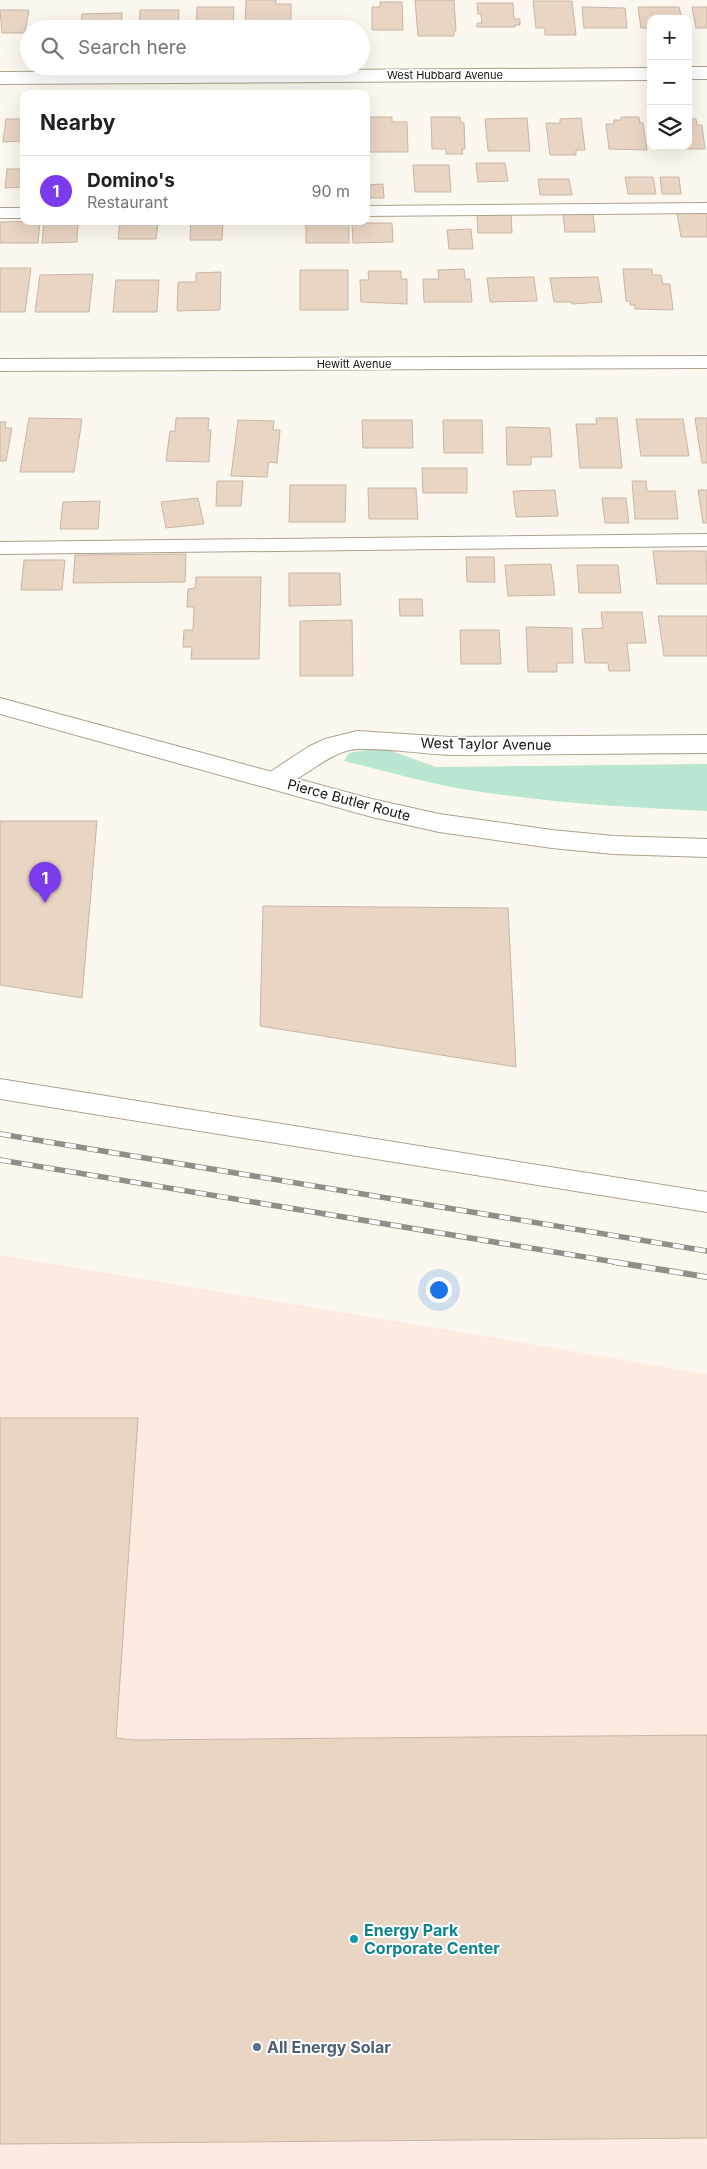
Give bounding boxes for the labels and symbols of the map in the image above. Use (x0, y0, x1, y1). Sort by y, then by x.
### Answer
street label: West Hubbard Avenue (387, 68, 503, 82)
street label: Hewitt Avenue (317, 357, 391, 371)
street label: West Taylor Avenue (420, 734, 552, 753)
street label: Pierce Butler Route (286, 775, 412, 824)
pin: 1 (29, 862, 61, 903)
your location (426, 1277, 452, 1303)
place label: Energy Park Corporate Center (364, 1920, 500, 1958)
marker: Energy Park Corporate Center (348, 1933, 360, 1945)
place label: All Energy Solar (267, 2037, 391, 2057)
marker: All Energy Solar (251, 2041, 263, 2053)

